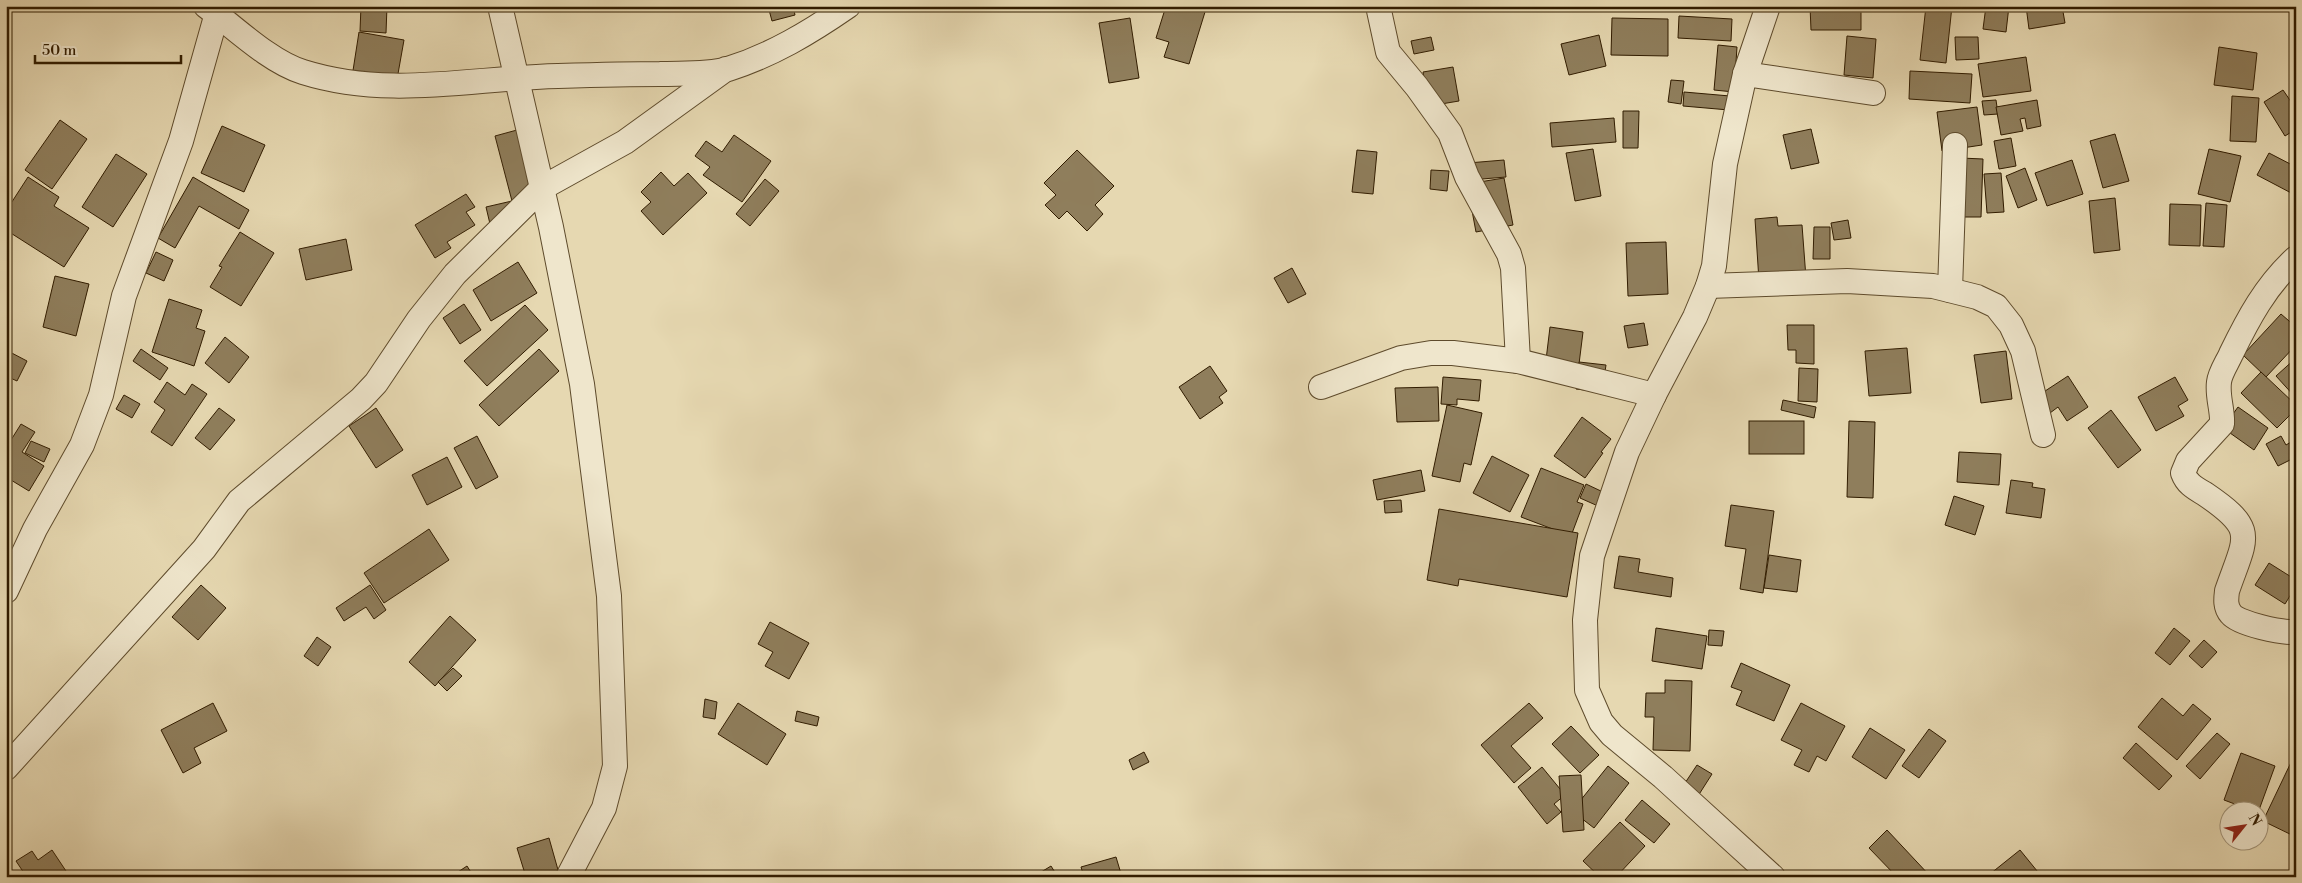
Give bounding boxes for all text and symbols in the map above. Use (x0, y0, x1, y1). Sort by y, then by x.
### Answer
scale bar (35, 32, 181, 64)
text: 50 m (42, 41, 76, 60)
north arrow (2220, 800, 2270, 850)
text: N (2244, 811, 2265, 829)

